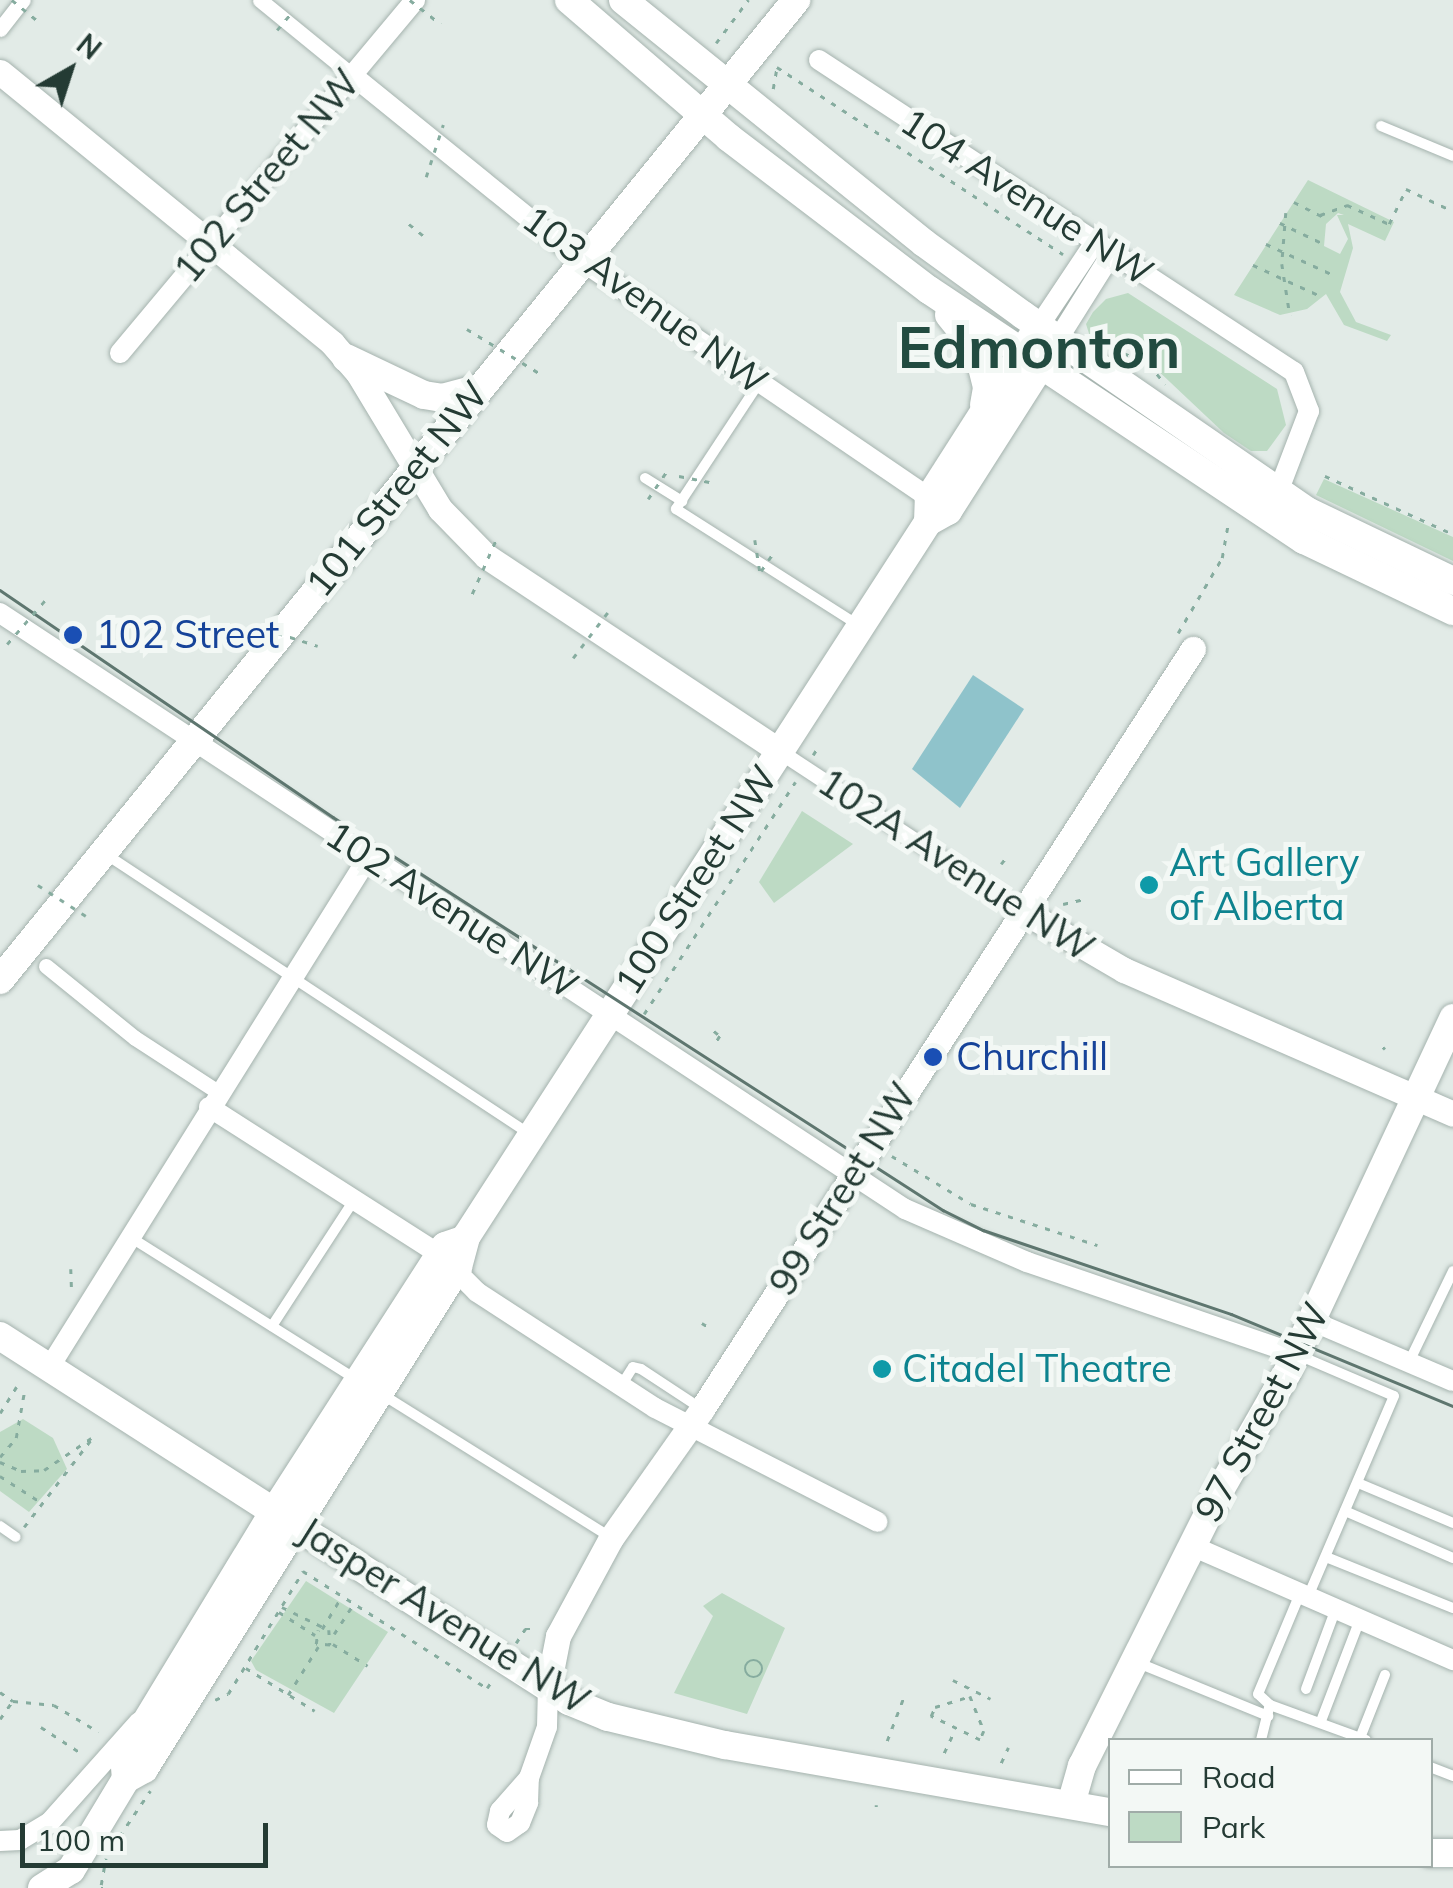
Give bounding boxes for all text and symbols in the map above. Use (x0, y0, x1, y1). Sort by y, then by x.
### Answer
north arrow (20, 20, 120, 120)
text: N (70, 26, 108, 67)
street label: 102 Street NW (165, 60, 369, 292)
street label: 104 Avenue NW (892, 99, 1162, 295)
street label: 103 Avenue NW (514, 196, 776, 404)
district label: Edmonton (898, 312, 1180, 382)
street label: 101 Street NW (296, 372, 498, 606)
place label: 102 Street (96, 612, 279, 658)
marker: 102 Street (60, 622, 86, 648)
street label: 100 Street NW (605, 757, 787, 1003)
street label: 102A Avenue NW (810, 759, 1102, 971)
street label: 102 Avenue NW (317, 812, 587, 1008)
place label: Art Gallery of Alberta (1169, 840, 1359, 929)
marker: Art Gallery of Alberta (1138, 874, 1160, 896)
place label: Churchill (956, 1034, 1108, 1080)
marker: Churchill (920, 1044, 946, 1070)
street label: 99 Street NW (760, 1075, 926, 1303)
street label: 97 Street NW (1185, 1295, 1339, 1529)
place label: Citadel Theatre (902, 1346, 1172, 1392)
marker: Citadel Theatre (871, 1358, 893, 1380)
street label: Jasper Avenue NW (290, 1508, 598, 1724)
legend (1108, 1738, 1433, 1868)
text: Road (1202, 1758, 1276, 1796)
scale bar (25, 1803, 272, 1865)
text: Park (1202, 1808, 1265, 1846)
text: 100 m (37, 1821, 125, 1859)

